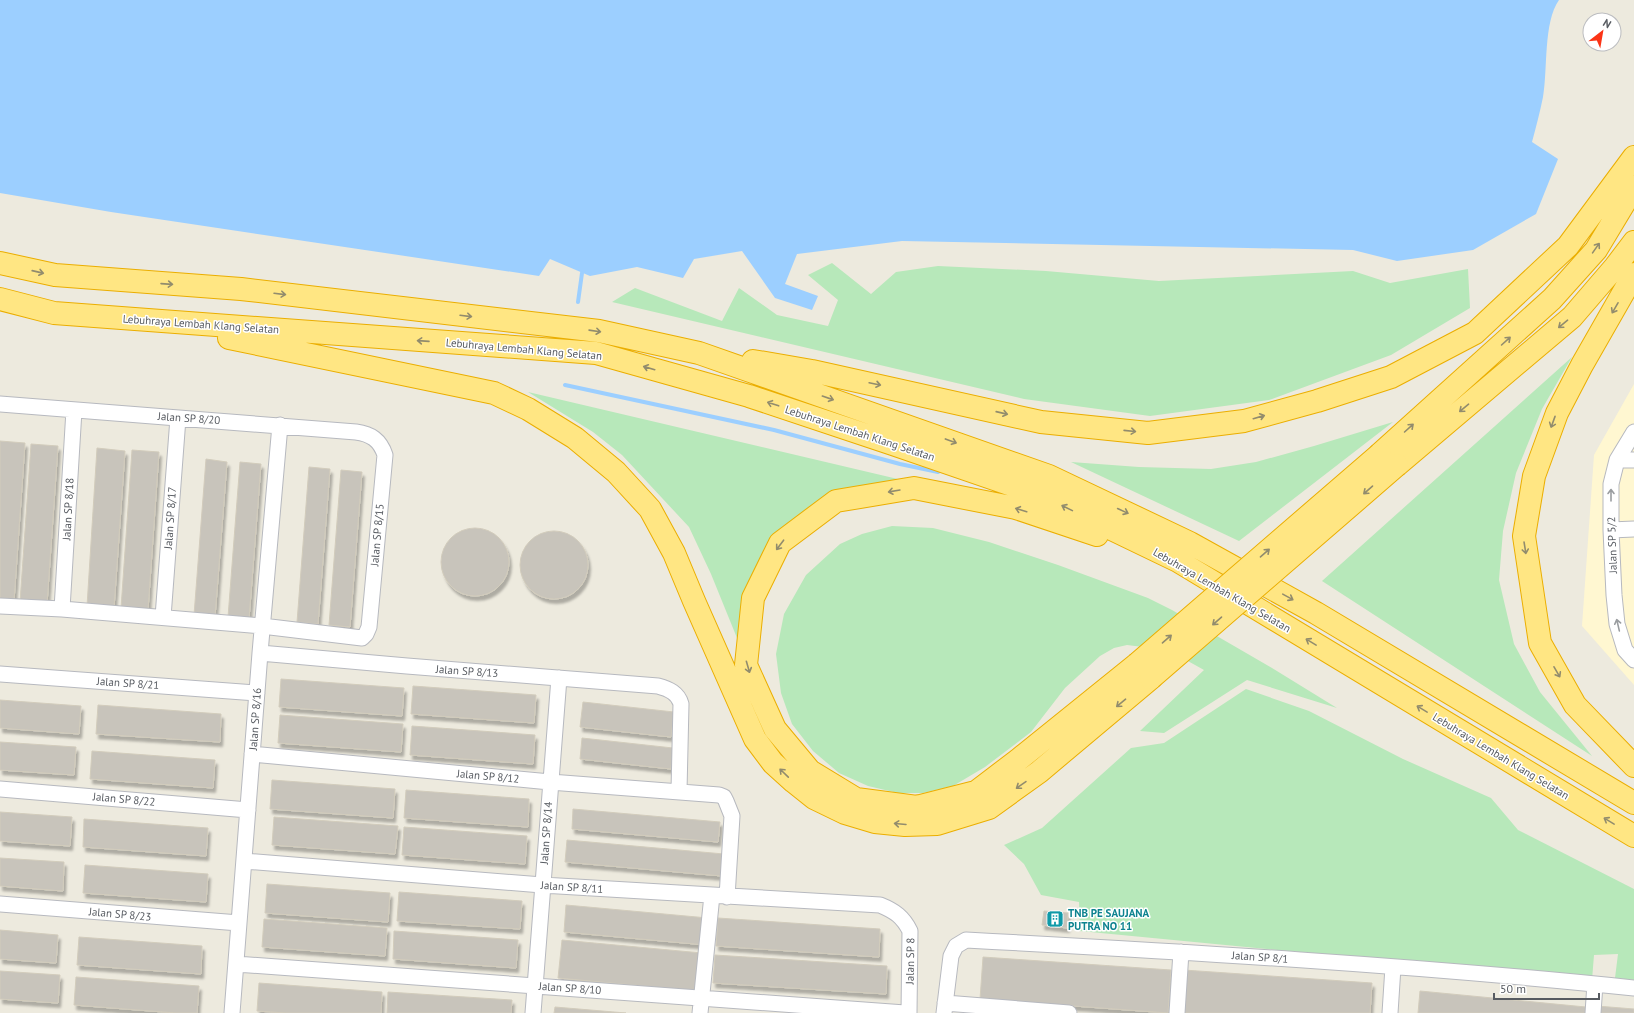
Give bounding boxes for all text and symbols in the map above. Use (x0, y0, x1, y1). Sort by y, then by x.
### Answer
north arrow (1582, 12, 1622, 52)
text: N (1600, 16, 1614, 31)
one-way arrow (1592, 243, 1600, 254)
one-way arrow (31, 268, 44, 276)
one-way arrow (160, 280, 173, 287)
one-way arrow (273, 290, 286, 298)
one-way arrow (1610, 301, 1618, 313)
street label: Lebuhraya Lembah Klang Selatan (122, 312, 280, 336)
one-way arrow (459, 312, 472, 319)
one-way arrow (1558, 320, 1568, 329)
one-way arrow (588, 327, 601, 335)
street label: Lebuhraya Lembah Klang Selatan (445, 335, 603, 363)
one-way arrow (417, 337, 430, 344)
one-way arrow (1500, 337, 1510, 346)
one-way arrow (642, 364, 655, 371)
one-way arrow (868, 381, 881, 389)
one-way arrow (822, 395, 835, 402)
one-way arrow (768, 400, 780, 408)
street label: Lebuhraya Lembah Klang Selatan (783, 402, 937, 464)
one-way arrow (1459, 404, 1469, 413)
street label: Jalan SP 8/20 (156, 409, 221, 427)
one-way arrow (995, 409, 1008, 417)
one-way arrow (1252, 413, 1265, 420)
one-way arrow (1549, 416, 1557, 428)
one-way arrow (1404, 423, 1414, 433)
one-way arrow (1123, 427, 1136, 435)
one-way arrow (944, 438, 957, 445)
street label: Jalan SP 8/18 (59, 477, 77, 542)
street label: Jalan SP 8/17 (161, 486, 179, 551)
one-way arrow (1362, 486, 1373, 495)
one-way arrow (888, 488, 901, 496)
one-way arrow (1607, 489, 1615, 502)
street label: Jalan SP 8/15 (367, 503, 387, 568)
one-way arrow (1062, 504, 1074, 511)
one-way arrow (1015, 506, 1028, 513)
one-way arrow (1117, 508, 1129, 515)
street label: Jalan SP 5/2 (1604, 516, 1620, 575)
one-way arrow (776, 540, 785, 550)
one-way arrow (1522, 541, 1530, 554)
street label: Lebuhraya Lembah Klang Selatan (1151, 545, 1293, 635)
one-way arrow (1260, 549, 1270, 558)
one-way arrow (1281, 594, 1293, 602)
one-way arrow (1211, 617, 1222, 626)
one-way arrow (1614, 619, 1621, 632)
one-way arrow (1161, 634, 1172, 643)
one-way arrow (1306, 638, 1317, 646)
one-way arrow (745, 661, 752, 674)
street label: Jalan SP 8/13 (434, 662, 499, 680)
one-way arrow (1553, 666, 1561, 678)
street label: Jalan SP 8/21 (95, 674, 160, 692)
street label: Jalan SP 8/16 (246, 687, 264, 752)
one-way arrow (1116, 699, 1127, 708)
one-way arrow (1417, 705, 1428, 713)
street label: Lebuhraya Lembah Klang Selatan (1430, 710, 1572, 802)
street label: Jalan SP 8/12 (455, 766, 520, 786)
one-way arrow (780, 769, 790, 778)
one-way arrow (1016, 781, 1027, 790)
street label: Jalan SP 8/22 (91, 789, 156, 809)
street label: Jalan SP 8/14 (537, 801, 555, 866)
one-way arrow (1603, 816, 1615, 824)
one-way arrow (894, 821, 907, 828)
street label: Jalan SP 8/11 (539, 878, 604, 896)
street label: Jalan SP 8/23 (87, 904, 152, 924)
place label: TNB PE SAUJANA PUTRA NO 11 (1068, 906, 1150, 933)
building icon: TNB PE SAUJANA PUTRA NO 11 (1045, 909, 1065, 929)
street label: Jalan SP 8 (903, 937, 917, 986)
street label: Jalan SP 8/1 (1230, 948, 1289, 966)
scale bar (1494, 975, 1599, 1001)
street label: Jalan SP 8/10 (537, 979, 602, 997)
text: 50 m (1500, 981, 1526, 996)

